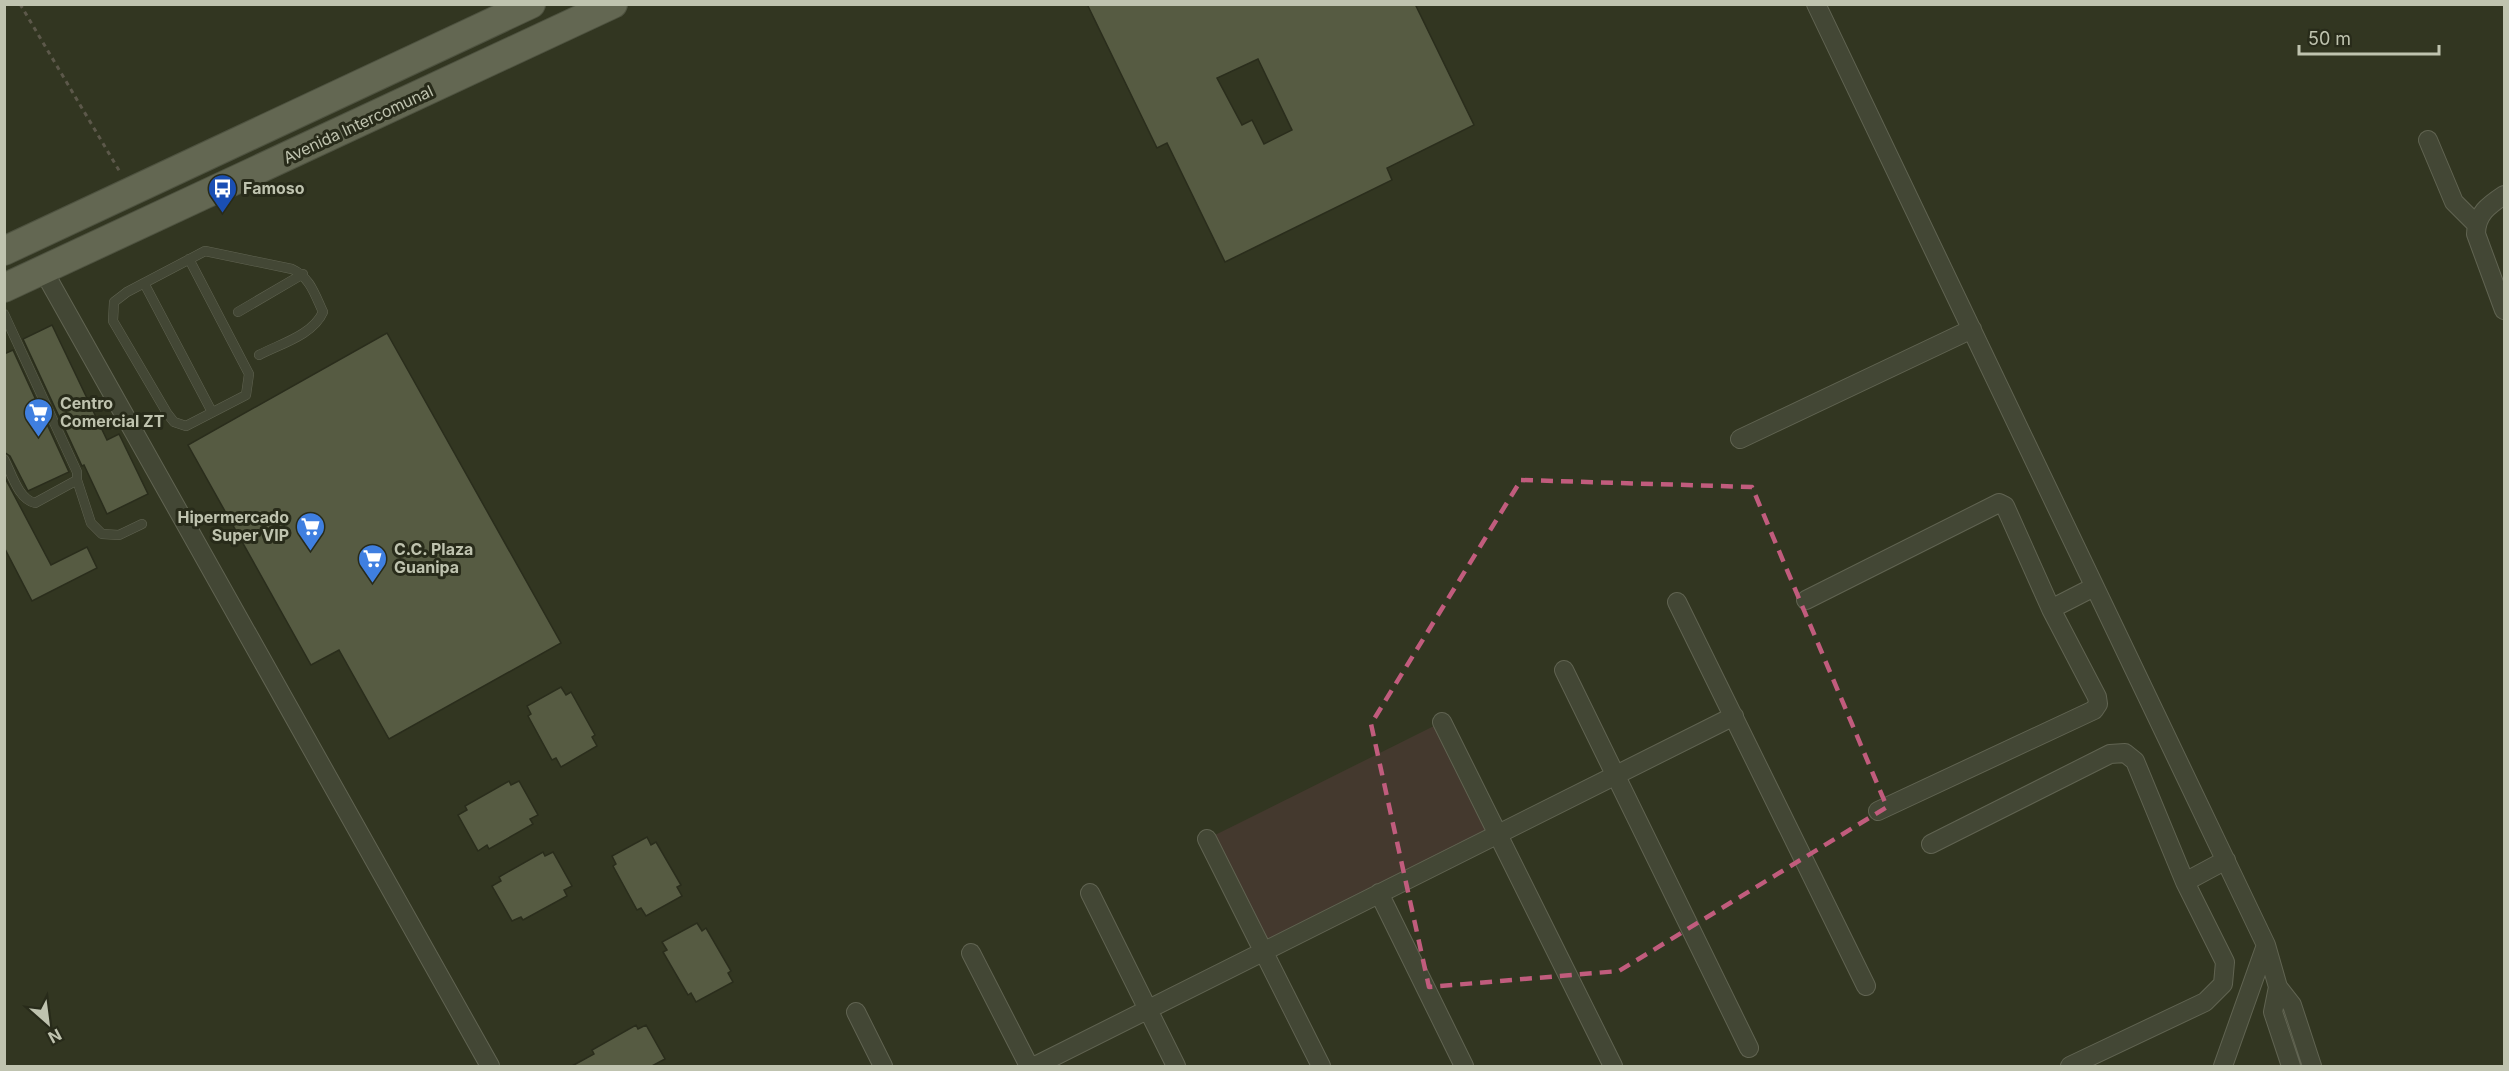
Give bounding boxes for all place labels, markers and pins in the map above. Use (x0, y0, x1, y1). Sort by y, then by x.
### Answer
bus stop icon: Famoso (206, 172, 238, 214)
place label: Famoso (243, 178, 305, 198)
place label: Centro Comercial ZT (60, 393, 165, 431)
supermarket icon: Centro Comercial ZT (23, 396, 55, 438)
place label: Hipermercado Super VIP (177, 507, 289, 545)
supermarket icon: Hipermercado Super VIP (294, 510, 326, 552)
place label: C.C. Plaza Guanipa (394, 539, 473, 577)
supermarket icon: C.C. Plaza Guanipa (357, 542, 389, 584)

